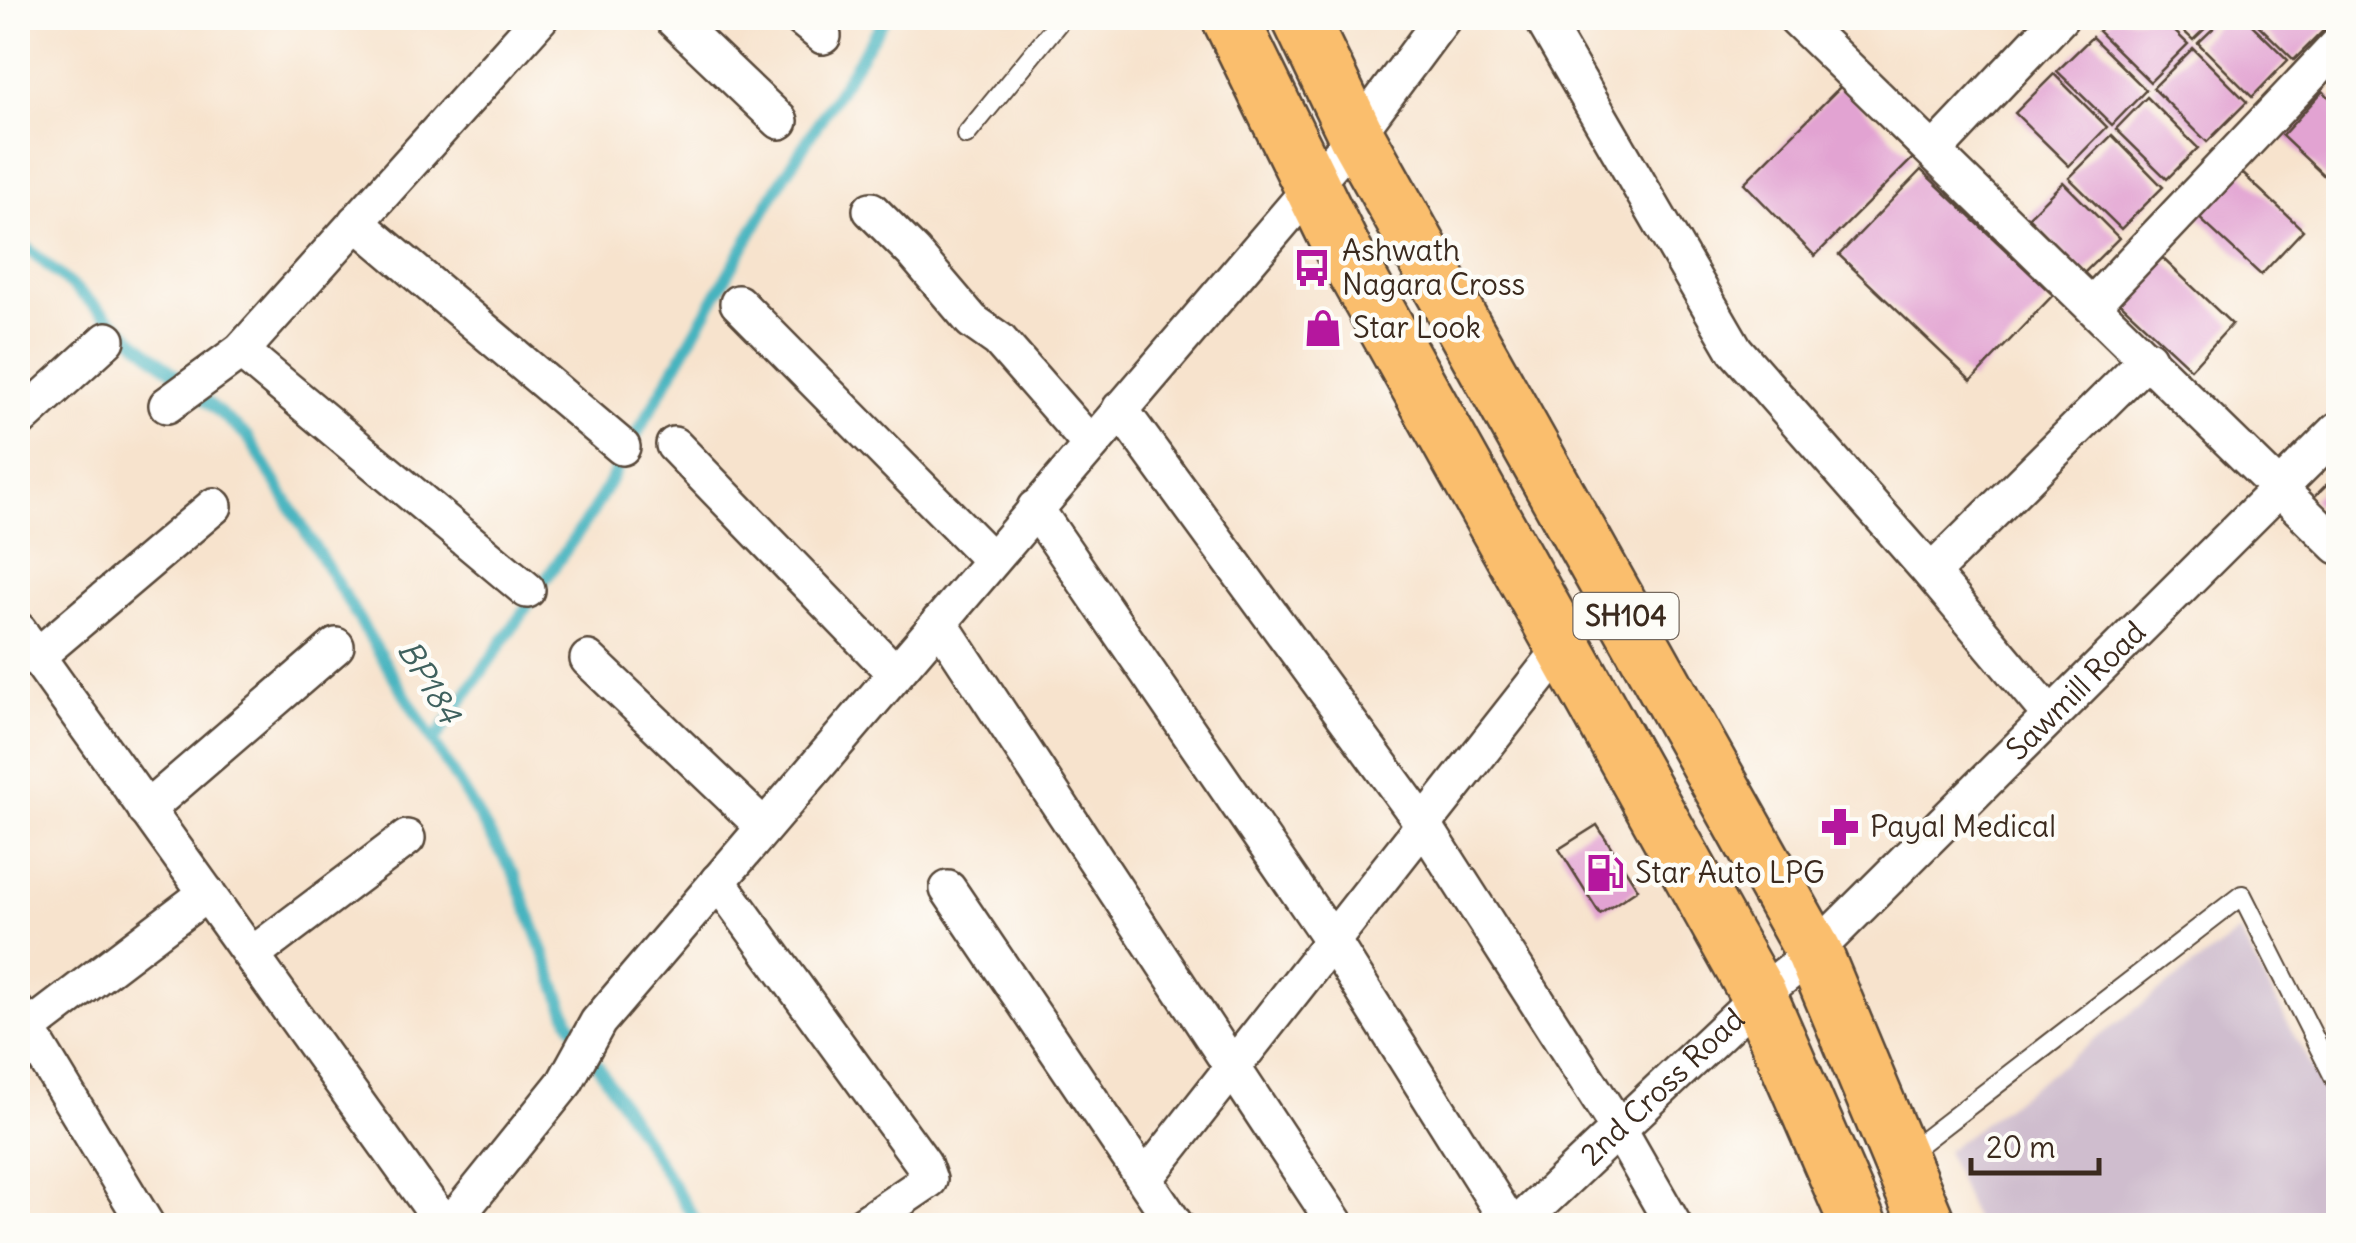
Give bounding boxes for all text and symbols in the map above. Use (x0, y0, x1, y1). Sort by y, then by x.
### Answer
place label: Ashwath Nagara Cross (1342, 231, 1525, 303)
bus stop icon: Ashwath Nagara Cross (1291, 247, 1333, 289)
shop icon: Star Look (1302, 307, 1344, 349)
place label: Star Look (1353, 308, 1481, 346)
road number: SH104 (1574, 593, 1678, 639)
street label: Sawmill Road (1998, 613, 2153, 768)
water label: BP184 (389, 633, 471, 732)
pharmacy icon: Payal Medical (1819, 806, 1861, 848)
place label: Payal Medical (1870, 807, 2056, 845)
fuel station icon: Star Auto LPG (1584, 852, 1626, 894)
place label: Star Auto LPG (1635, 853, 1825, 891)
street label: 2nd Cross Road (1572, 1000, 1752, 1173)
scale bar (1971, 1113, 2098, 1175)
text: 20 m (1986, 1128, 2056, 1166)

